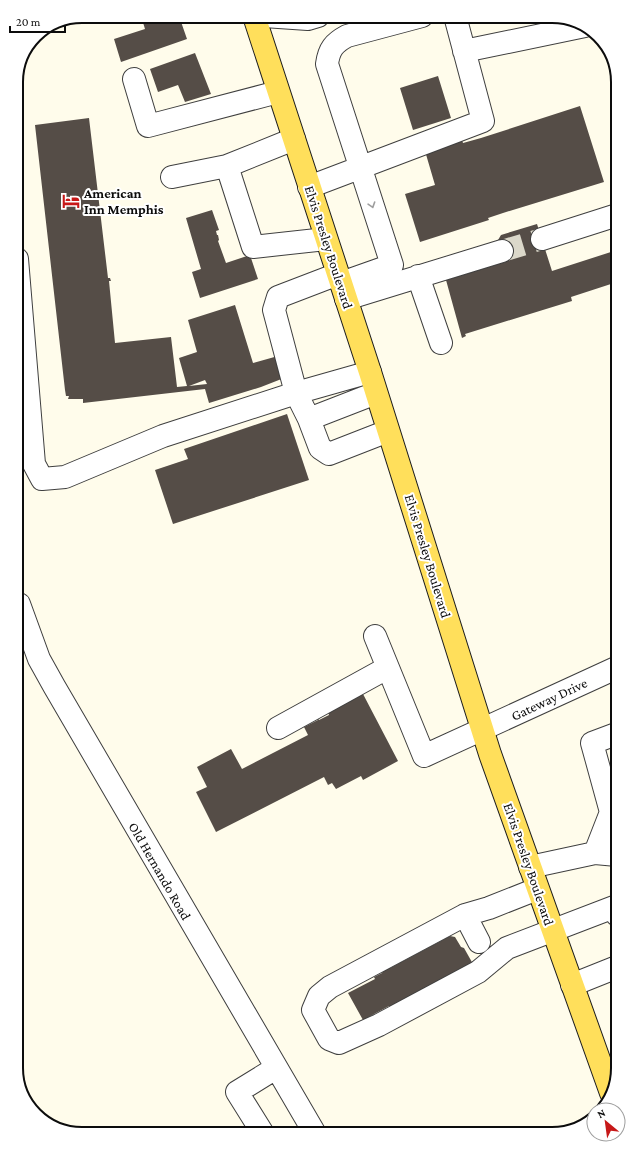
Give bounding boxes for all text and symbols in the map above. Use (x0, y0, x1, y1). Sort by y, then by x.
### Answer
scale bar (10, 8, 65, 34)
text: 20 m (16, 15, 41, 29)
street label: Elvis Presley Boulevard (302, 183, 357, 311)
place label: American Inn Memphis (83, 185, 164, 217)
hotel icon: American Inn Memphis (61, 191, 81, 211)
one-way arrow (367, 201, 376, 208)
street label: Elvis Presley Boulevard (402, 492, 455, 620)
street label: Gateway Drive (508, 674, 590, 724)
street label: Elvis Presley Boulevard (501, 801, 558, 928)
street label: Old Hernando Road (126, 819, 195, 923)
north arrow (586, 1102, 626, 1142)
text: N (595, 1106, 608, 1120)

